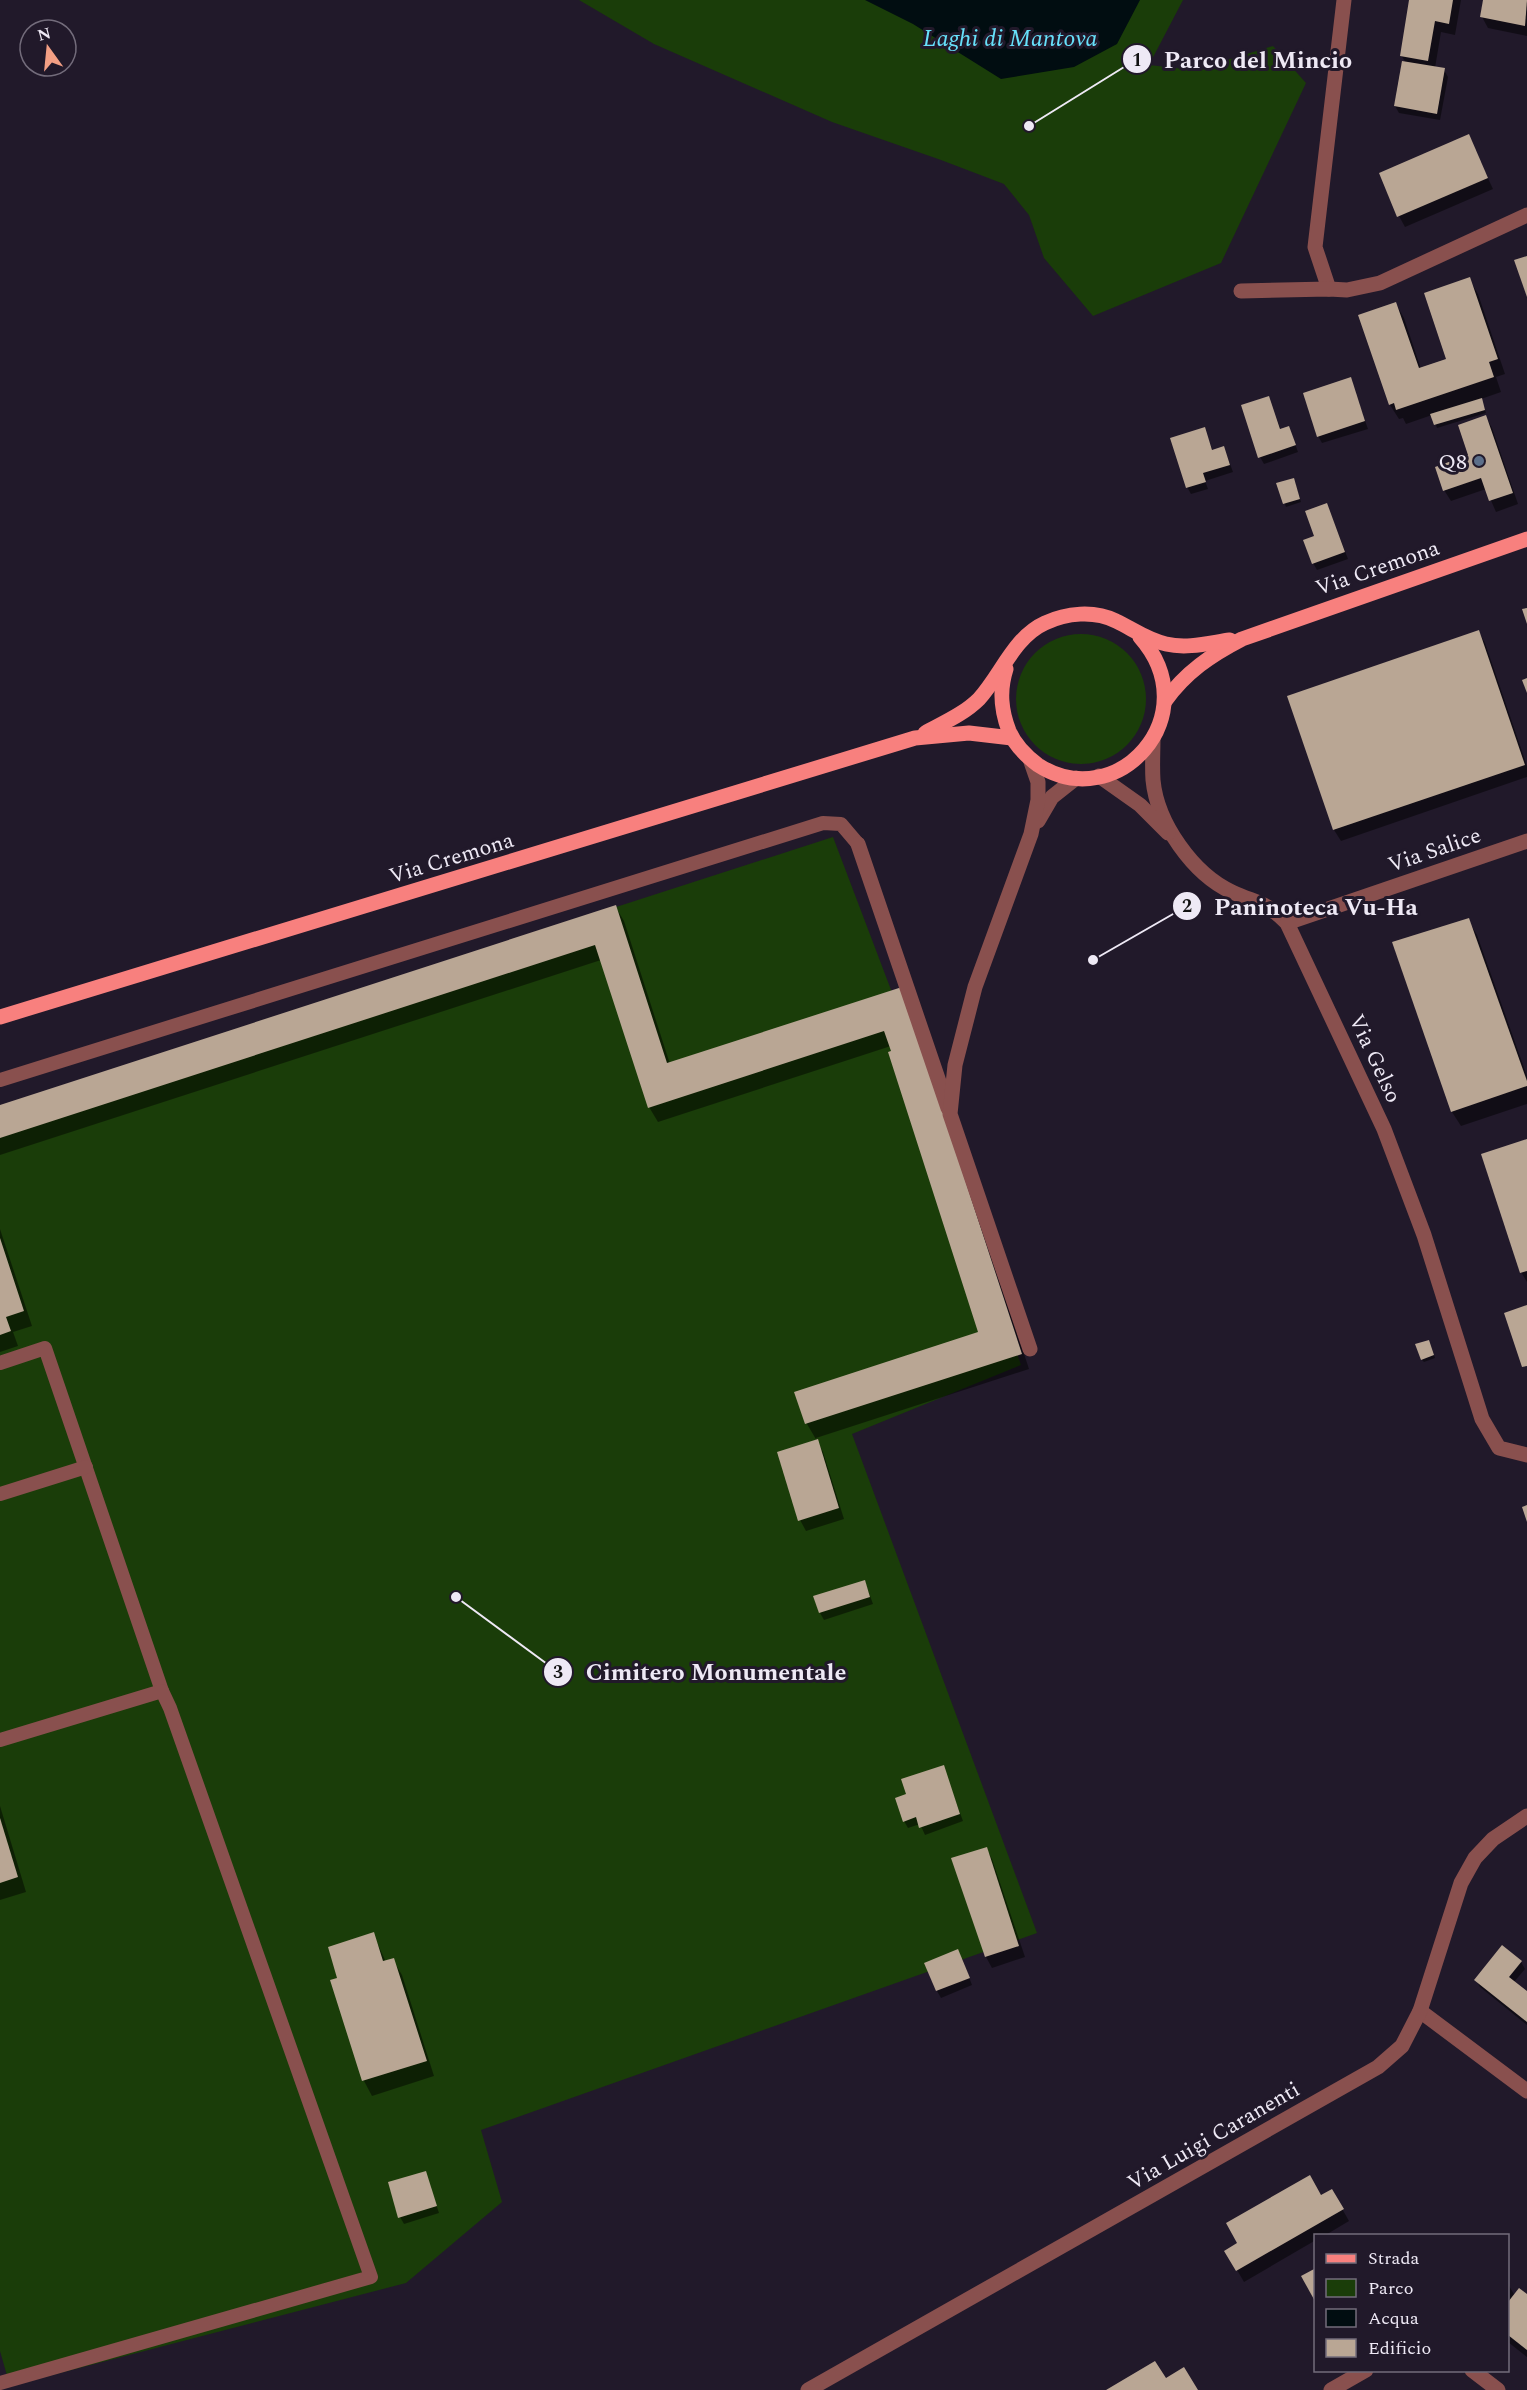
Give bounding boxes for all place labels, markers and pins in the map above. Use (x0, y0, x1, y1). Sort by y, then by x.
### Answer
callout: Parco del Mincio (1122, 38, 1364, 80)
place label: Q8 (1438, 446, 1467, 479)
marker: Q8 (1472, 454, 1486, 468)
callout: Paninoteca Vu-Ha (1172, 885, 1430, 927)
callout: Cimitero Monumentale (543, 1651, 858, 1693)

